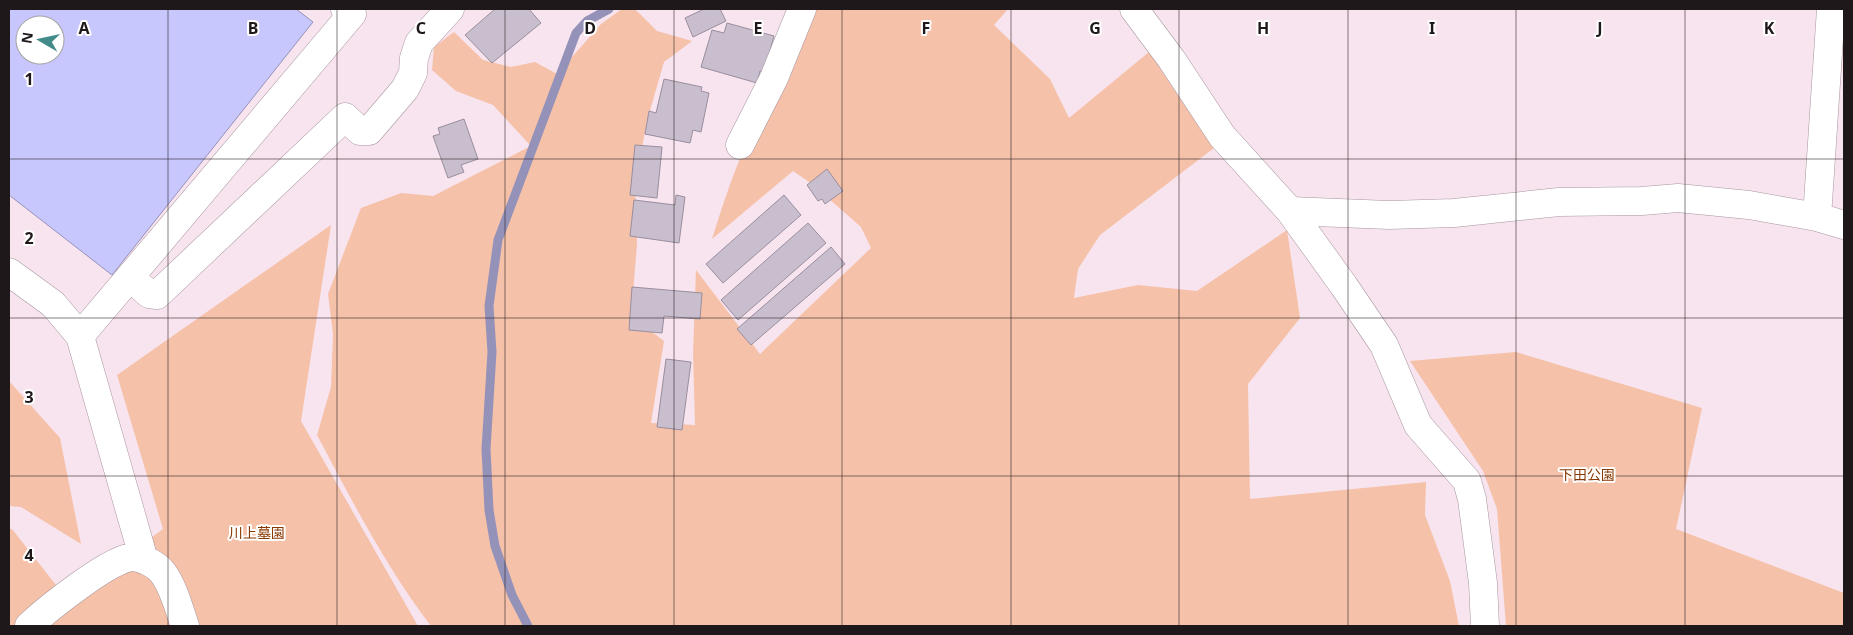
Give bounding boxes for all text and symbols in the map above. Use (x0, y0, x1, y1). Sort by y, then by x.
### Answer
north arrow (15, 15, 65, 65)
text: A (78, 17, 90, 39)
text: B (248, 17, 258, 39)
text: C (416, 17, 426, 39)
text: D (584, 17, 596, 39)
text: E (754, 17, 763, 39)
text: F (922, 17, 930, 39)
text: G (1089, 17, 1101, 39)
text: H (1257, 17, 1269, 39)
text: I (1429, 17, 1435, 39)
text: J (1595, 17, 1603, 39)
text: K (1764, 17, 1775, 39)
text: N (16, 31, 37, 45)
text: 1 (24, 68, 34, 90)
text: 2 (24, 227, 34, 249)
text: 3 (24, 386, 34, 408)
park label: 下田公園 (1559, 465, 1615, 484)
park label: 川上墓園 (229, 523, 285, 542)
text: 4 (24, 544, 34, 566)

